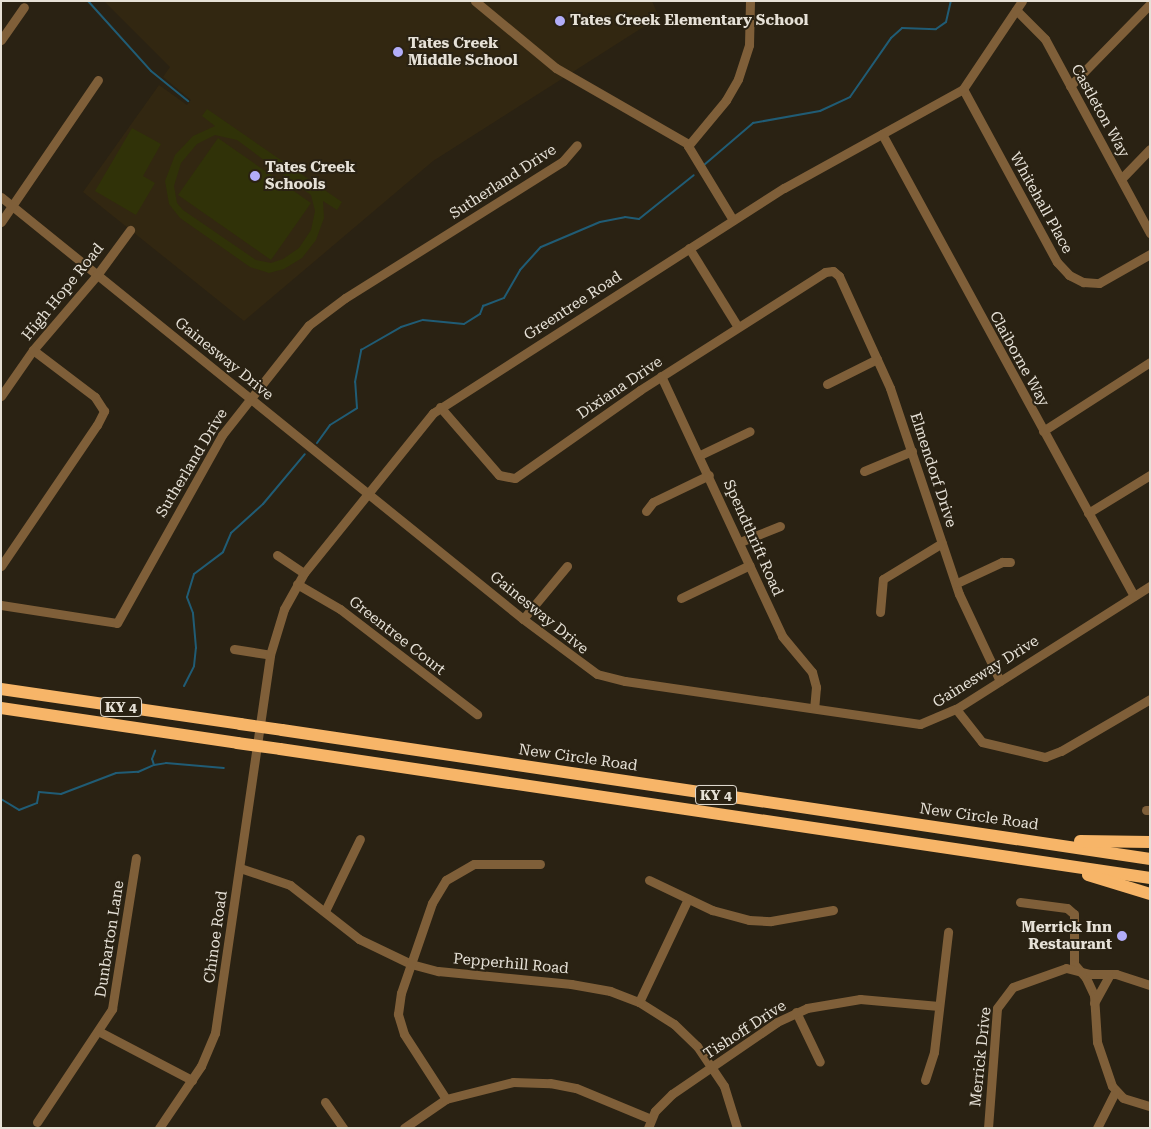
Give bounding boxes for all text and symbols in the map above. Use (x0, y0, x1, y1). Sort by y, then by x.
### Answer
place label: Tates Creek Elementary School (570, 12, 809, 30)
marker: Tates Creek Elementary School (554, 15, 566, 27)
place label: Tates Creek Middle School (408, 34, 518, 69)
marker: Tates Creek Middle School (392, 46, 404, 58)
street label: Castleton Way (1067, 61, 1133, 161)
street label: Sutherland Drive (446, 141, 560, 223)
street label: Whitehall Place (1006, 149, 1076, 257)
place label: Tates Creek Schools (265, 158, 355, 193)
marker: Tates Creek Schools (249, 170, 261, 182)
street label: High Hope Road (18, 240, 108, 344)
street label: Greentree Road (521, 268, 625, 344)
street label: Claiborne Way (985, 308, 1053, 410)
street label: Gainesway Drive (171, 314, 277, 404)
street label: Dixiana Drive (574, 353, 666, 423)
street label: Sutherland Drive (153, 405, 231, 521)
street label: Elmendorf Drive (906, 410, 960, 530)
street label: Spendthrift Road (719, 477, 787, 599)
street label: Gainesway Drive (486, 568, 592, 658)
street label: Greentree Court (345, 593, 449, 679)
street label: Gainesway Drive (930, 632, 1042, 712)
road number: KY 4 (100, 696, 142, 719)
street label: New Circle Road (517, 741, 639, 775)
road number: KY 4 (695, 784, 737, 806)
street label: New Circle Road (918, 800, 1040, 834)
street label: Dunbarton Lane (92, 879, 128, 999)
street label: Chinoe Road (201, 890, 231, 984)
place label: Merrick Inn Restaurant (1021, 918, 1112, 953)
marker: Merrick Inn Restaurant (1116, 930, 1128, 942)
street label: Pepperhill Road (452, 950, 570, 978)
street label: Tishoff Drive (700, 997, 790, 1063)
street label: Merrick Drive (967, 1006, 995, 1108)

